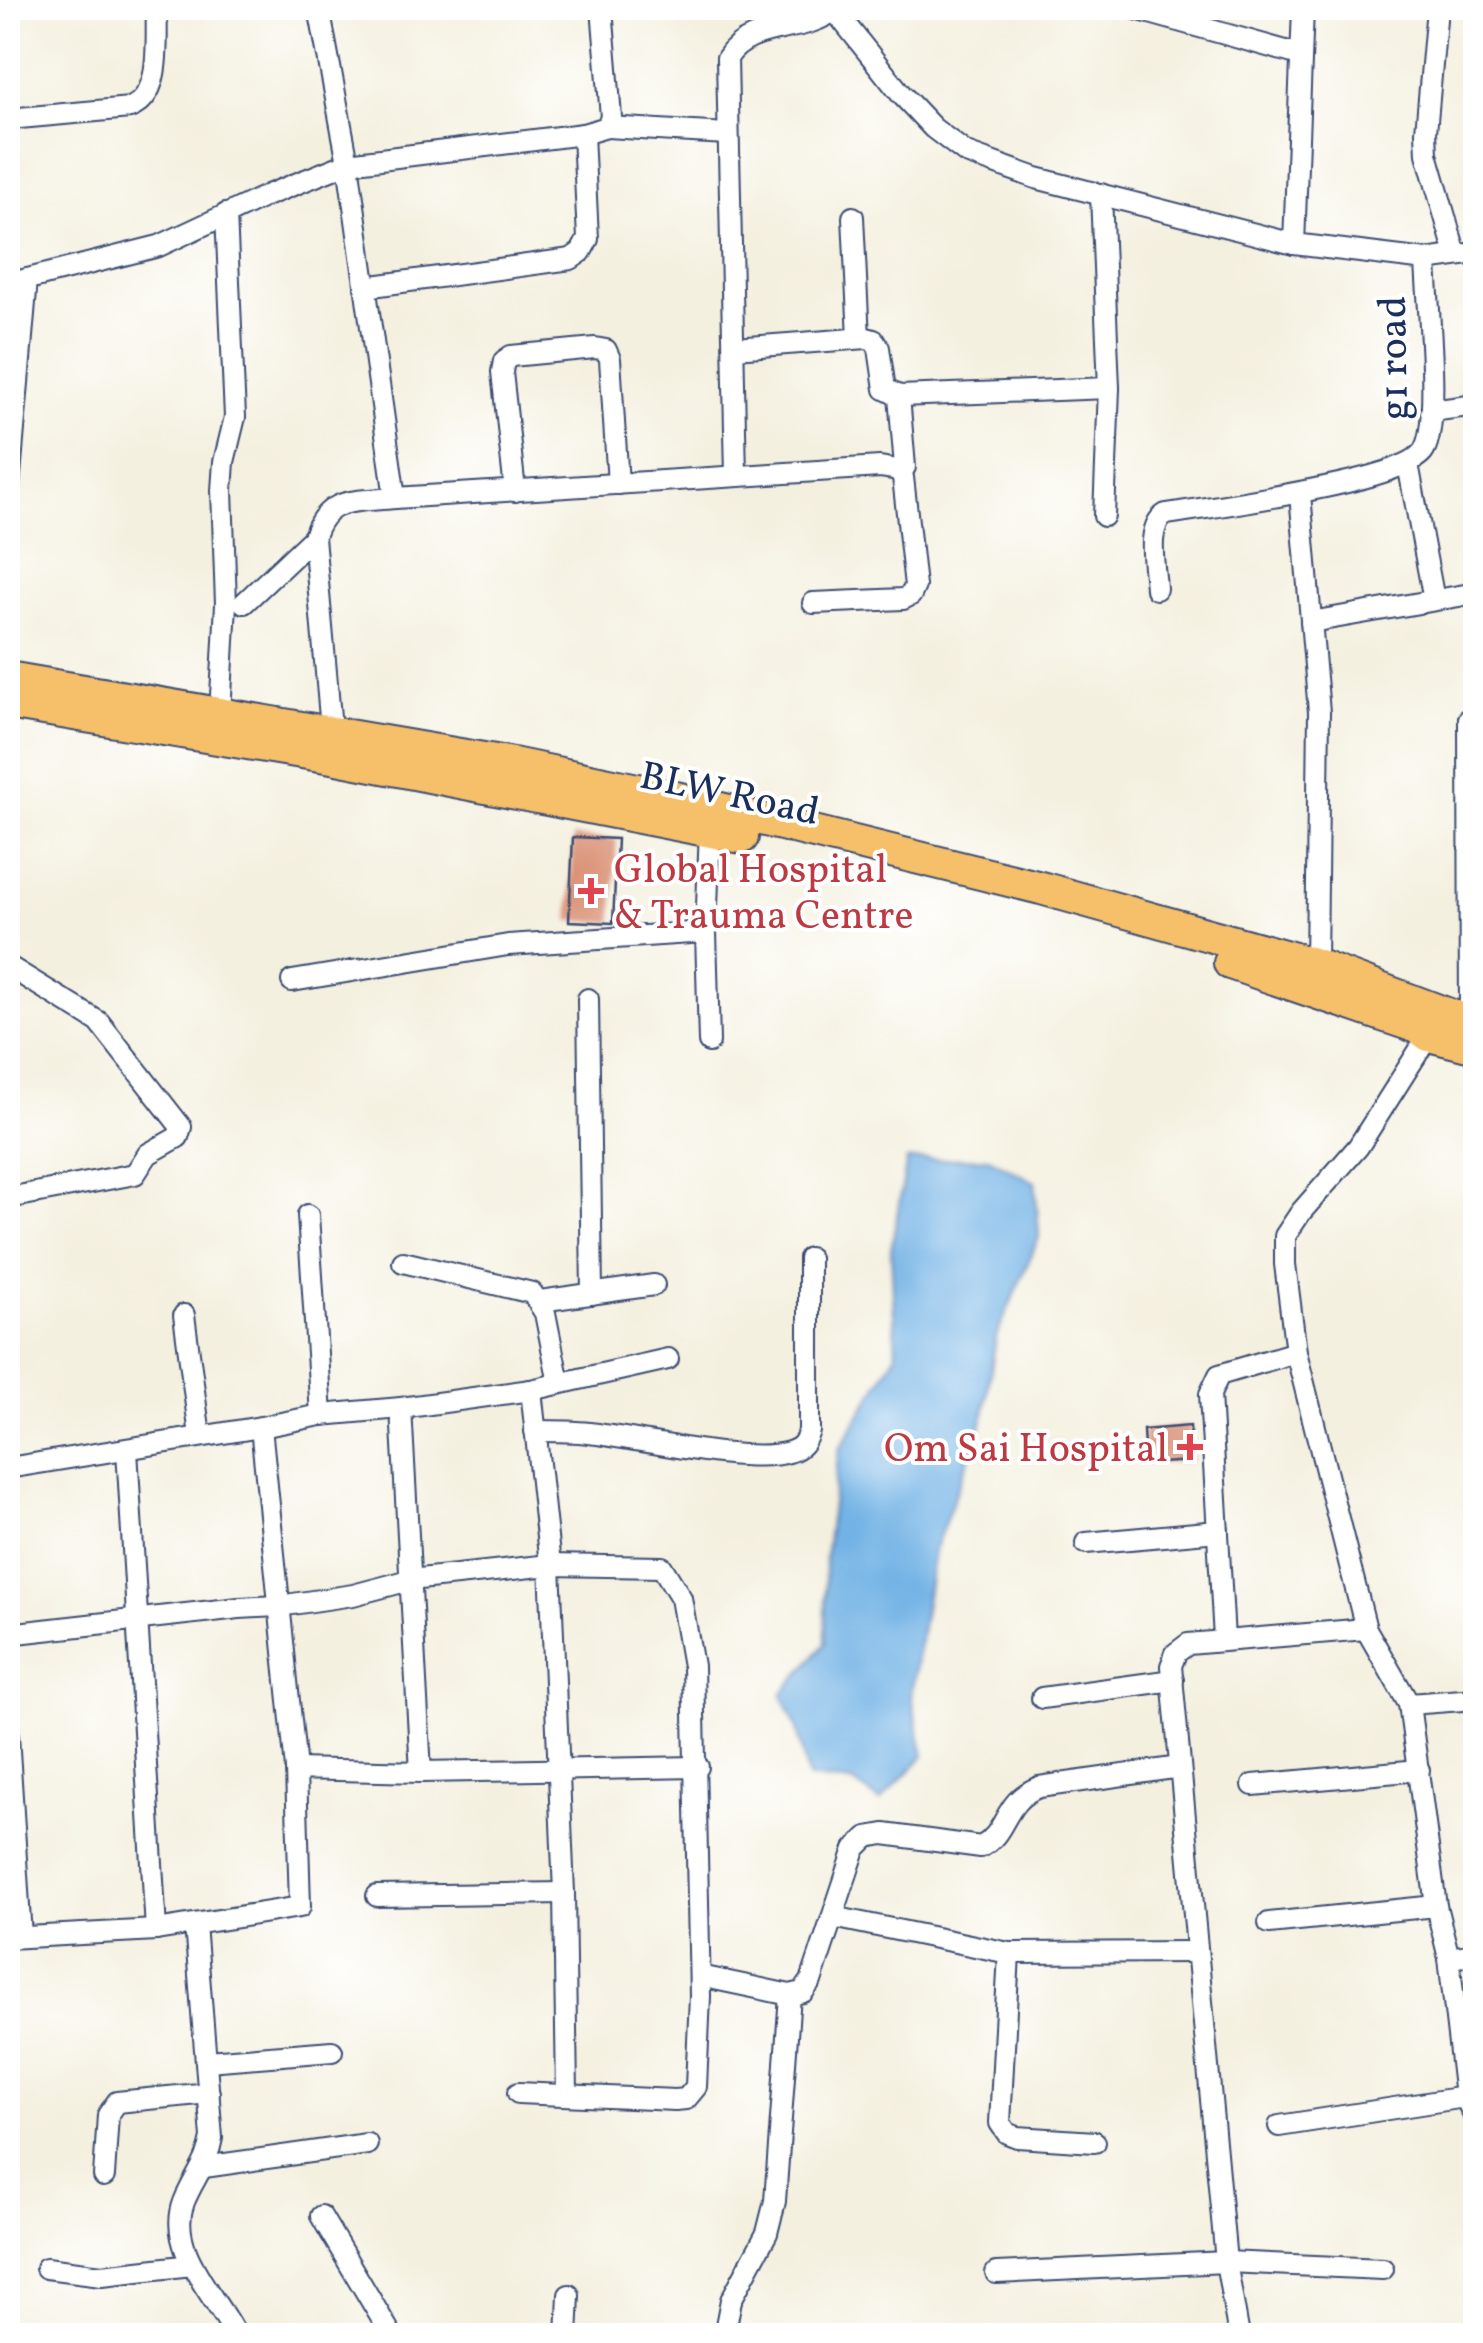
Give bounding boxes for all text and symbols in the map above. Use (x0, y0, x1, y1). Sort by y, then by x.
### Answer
street label: g1 road (1367, 295, 1425, 421)
street label: BLW Road (634, 750, 824, 842)
place label: Global Hospital & Trauma Centre (614, 844, 914, 946)
marker: Global Hospital & Trauma Centre (578, 878, 604, 904)
place label: Om Sai Hospital (884, 1423, 1168, 1479)
marker: Om Sai Hospital (1177, 1434, 1203, 1460)

